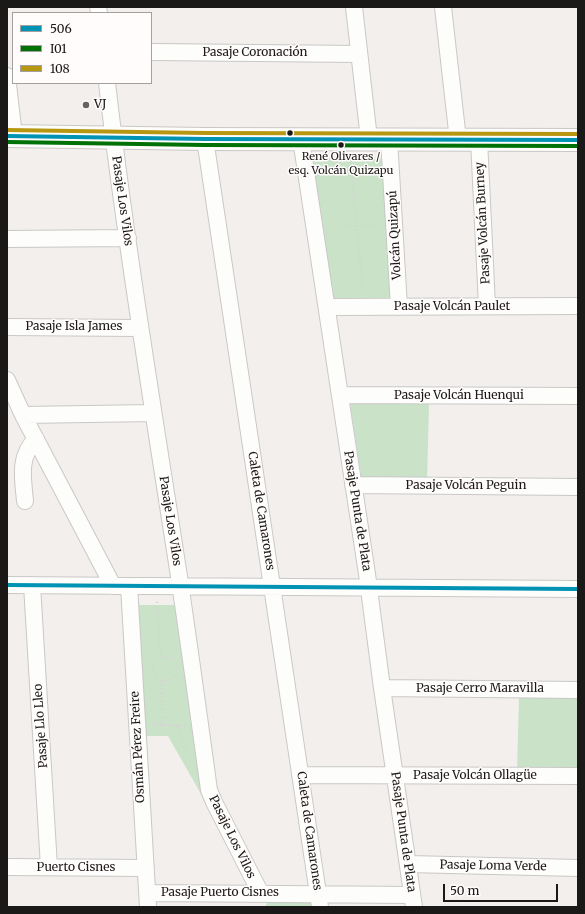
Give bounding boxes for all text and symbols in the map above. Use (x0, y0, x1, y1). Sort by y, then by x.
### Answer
legend (12, 12, 152, 84)
text: 506 (50, 21, 72, 36)
text: I01 (50, 41, 67, 56)
street label: Pasaje Coronación (202, 46, 308, 60)
text: 108 (50, 61, 70, 76)
place label: VJ (94, 98, 107, 112)
marker: VJ (81, 100, 91, 110)
unlabelled marker (285, 128, 295, 138)
marker: René Olivares / esq. Volcán Quizapu (336, 140, 346, 150)
place label: René Olivares / esq. Volcán Quizapu (288, 150, 394, 176)
street label: Pasaje Los Vilos (109, 155, 135, 247)
street label: Pasaje Volcán Burney (473, 162, 493, 284)
street label: Volcán Quizapú (385, 190, 405, 280)
street label: Pasaje Volcán Paulet (394, 300, 510, 314)
street label: Pasaje Isla James (26, 320, 122, 334)
street label: Pasaje Volcán Huenqui (394, 389, 524, 403)
street label: Pasaje Punta de Plata (340, 450, 374, 572)
street label: Caleta de Camarones (245, 451, 277, 571)
street label: Pasaje Los Vilos (156, 475, 184, 567)
street label: Pasaje Volcán Peguin (406, 479, 526, 493)
street label: Pasaje Cerro Maravilla (416, 682, 544, 696)
street label: Pasaje Llo Lleo (31, 683, 51, 769)
street label: Osmán Pérez Freire (128, 691, 148, 803)
street label: Pasaje Volcán Ollagüe (413, 769, 537, 783)
street label: Caleta de Camarones (294, 771, 324, 891)
street label: Pasaje Punta de Plata (387, 771, 419, 893)
street label: Pasaje Los Vilos (206, 793, 258, 881)
street label: Pasaje Loma Verde (439, 858, 547, 874)
street label: Puerto Cisnes (37, 861, 115, 875)
scale bar (445, 876, 560, 902)
text: 50 m (450, 883, 479, 898)
street label: Pasaje Puerto Cisnes (161, 886, 279, 900)

